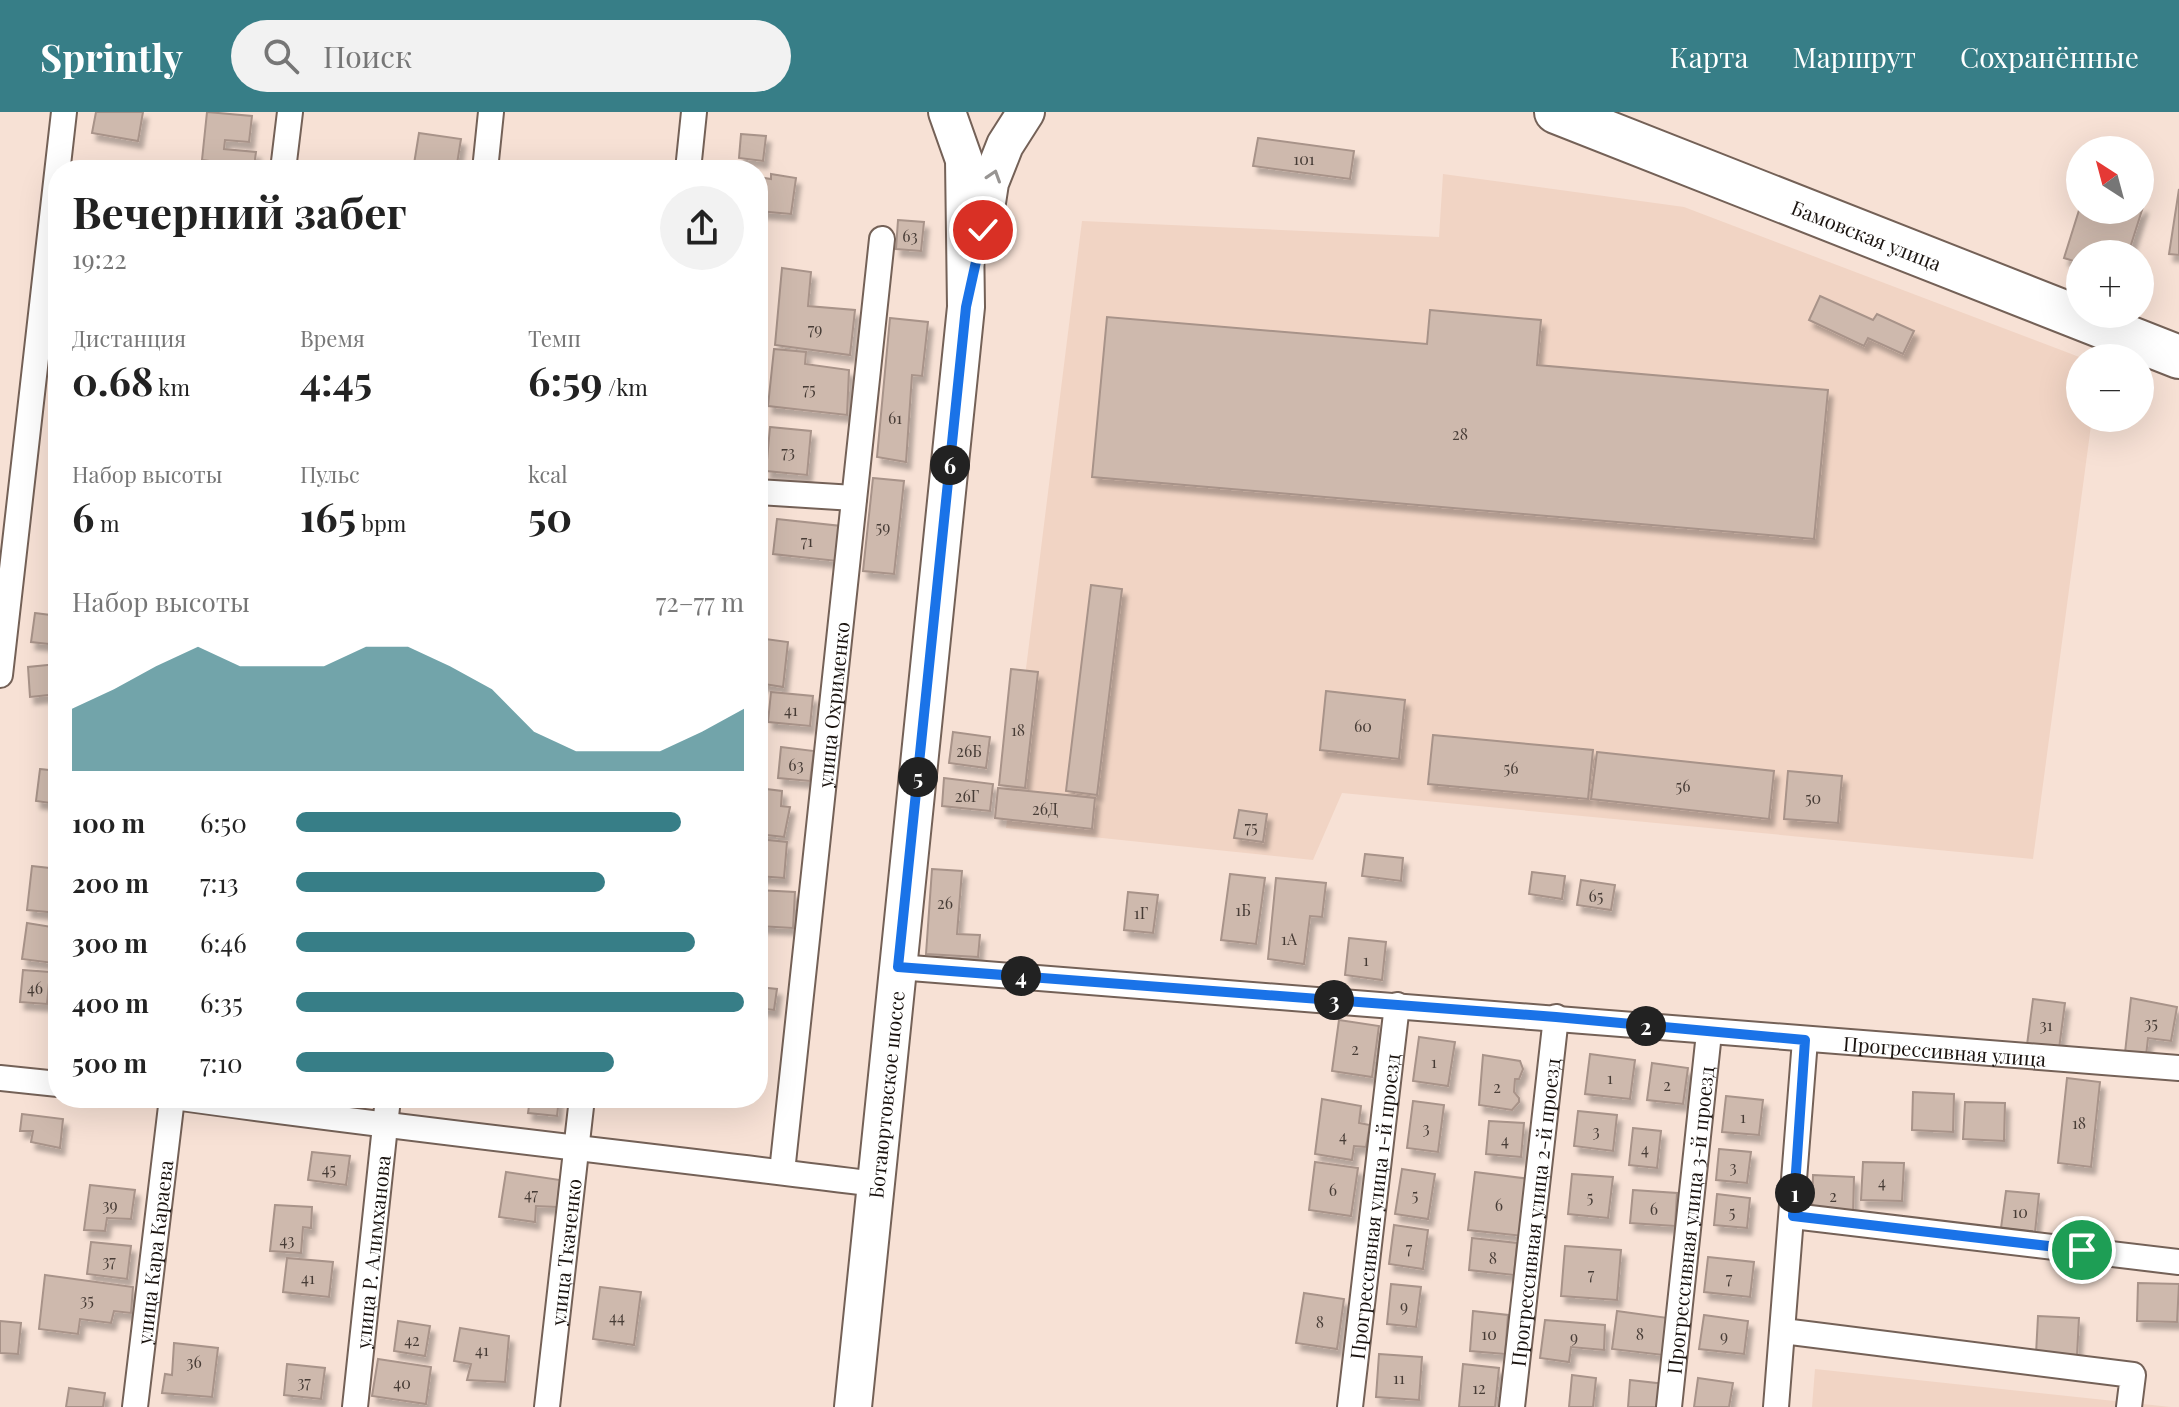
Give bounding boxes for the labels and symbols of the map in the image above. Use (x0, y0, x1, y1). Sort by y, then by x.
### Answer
north arrow (2066, 136, 2154, 224)
house number: 101 (1293, 148, 1315, 169)
one-way arrow (984, 170, 1000, 184)
street label: Бамовская улица (1788, 193, 1946, 276)
pin (949, 196, 1017, 264)
house number: 63 (902, 225, 918, 246)
house number: 79 (808, 318, 822, 339)
house number: 75 (802, 378, 816, 399)
house number: 61 (888, 407, 902, 428)
house number: 28 (1452, 423, 1468, 444)
house number: 73 (781, 441, 795, 462)
pin: 6 (930, 445, 970, 485)
house number: 59 (876, 516, 890, 537)
house number: 71 (801, 530, 813, 551)
street label: улица Охрименко (810, 620, 854, 790)
house number: 41 (784, 699, 798, 720)
house number: 60 (1354, 715, 1372, 736)
house number: 18 (1011, 719, 1025, 740)
house number: 26Б (956, 740, 982, 761)
house number: 63 (788, 754, 804, 775)
pin: 5 (898, 757, 938, 797)
house number: 56 (1504, 757, 1518, 778)
house number: 56 (1676, 775, 1690, 796)
house number: 26Г (955, 785, 980, 806)
house number: 50 (1805, 787, 1821, 808)
house number: 26Д (1032, 798, 1058, 819)
house number: 75 (1244, 816, 1258, 837)
house number: 65 (1589, 885, 1603, 906)
house number: 26 (937, 892, 953, 913)
house number: 1Б (1235, 899, 1251, 920)
house number: 1Г (1134, 902, 1149, 923)
house number: 1А (1281, 928, 1298, 949)
house number: 1 (1363, 949, 1369, 970)
pin: 4 (1001, 956, 1041, 996)
house number: 46 (27, 977, 43, 998)
pin: 3 (1314, 980, 1354, 1020)
street label: Ботаюртовское шоссе (861, 989, 909, 1200)
pin: 2 (1626, 1006, 1666, 1046)
house number: 35 (2144, 1012, 2158, 1033)
house number: 31 (2039, 1014, 2053, 1035)
street label: Прогрессивная улица (1842, 1029, 2047, 1071)
house number: 2 (1351, 1038, 1359, 1059)
street label: Прогрессивная улица 1-й проезд (1342, 1051, 1405, 1361)
house number: 1 (1431, 1051, 1437, 1072)
street label: Прогрессивная улица 2-й проезд (1503, 1056, 1565, 1368)
street label: Прогрессивная улица 3-й проезд (1659, 1064, 1719, 1376)
house number: 1 (1607, 1067, 1613, 1088)
house number: 2 (1663, 1074, 1671, 1095)
house number: 2 (1493, 1076, 1501, 1097)
house number: 1 (1740, 1106, 1746, 1127)
house number: 18 (2072, 1112, 2086, 1133)
house number: 3 (1422, 1117, 1430, 1138)
house number: 3 (1592, 1120, 1600, 1141)
house number: 4 (1339, 1125, 1347, 1146)
house number: 4 (1501, 1129, 1509, 1150)
house number: 4 (1641, 1138, 1649, 1159)
street label: улица Р. Алимханова (348, 1154, 395, 1351)
house number: 3 (1729, 1156, 1737, 1177)
street label: улица Кара Караева (129, 1158, 178, 1347)
house number: 45 (322, 1158, 336, 1179)
house number: 4 (1878, 1171, 1886, 1192)
pin: 1 (1775, 1173, 1815, 1213)
street label: улица Ткаченко (543, 1177, 586, 1328)
house number: 6 (1329, 1179, 1337, 1200)
house number: 47 (524, 1183, 539, 1204)
house number: 5 (1412, 1184, 1418, 1205)
house number: 2 (1829, 1185, 1837, 1206)
house number: 5 (1587, 1186, 1593, 1207)
house number: 39 (102, 1194, 118, 1215)
house number: 6 (1495, 1194, 1503, 1215)
house number: 6 (1650, 1198, 1658, 1219)
house number: 5 (1729, 1201, 1735, 1222)
house number: 10 (2012, 1201, 2028, 1222)
pin (2048, 1216, 2116, 1284)
house number: 43 (280, 1229, 294, 1250)
house number: 7 (1406, 1237, 1413, 1258)
house number: 8 (1489, 1247, 1497, 1268)
house number: 37 (102, 1250, 116, 1271)
house number: 7 (1588, 1263, 1595, 1284)
house number: 41 (301, 1267, 315, 1288)
house number: 7 (1726, 1267, 1733, 1288)
house number: 35 (80, 1289, 94, 1310)
house number: 9 (1400, 1295, 1408, 1316)
house number: 44 (609, 1306, 625, 1327)
house number: 8 (1316, 1311, 1324, 1332)
house number: 10 (1481, 1323, 1497, 1344)
house number: 8 (1636, 1323, 1644, 1344)
house number: 9 (1720, 1325, 1728, 1346)
house number: 9 (1570, 1326, 1578, 1347)
house number: 42 (404, 1329, 420, 1350)
house number: 41 (475, 1339, 489, 1360)
house number: 36 (186, 1351, 202, 1372)
house number: 11 (1393, 1367, 1405, 1388)
house number: 37 (297, 1371, 311, 1392)
house number: 40 (393, 1372, 411, 1393)
house number: 12 (1472, 1377, 1486, 1398)

